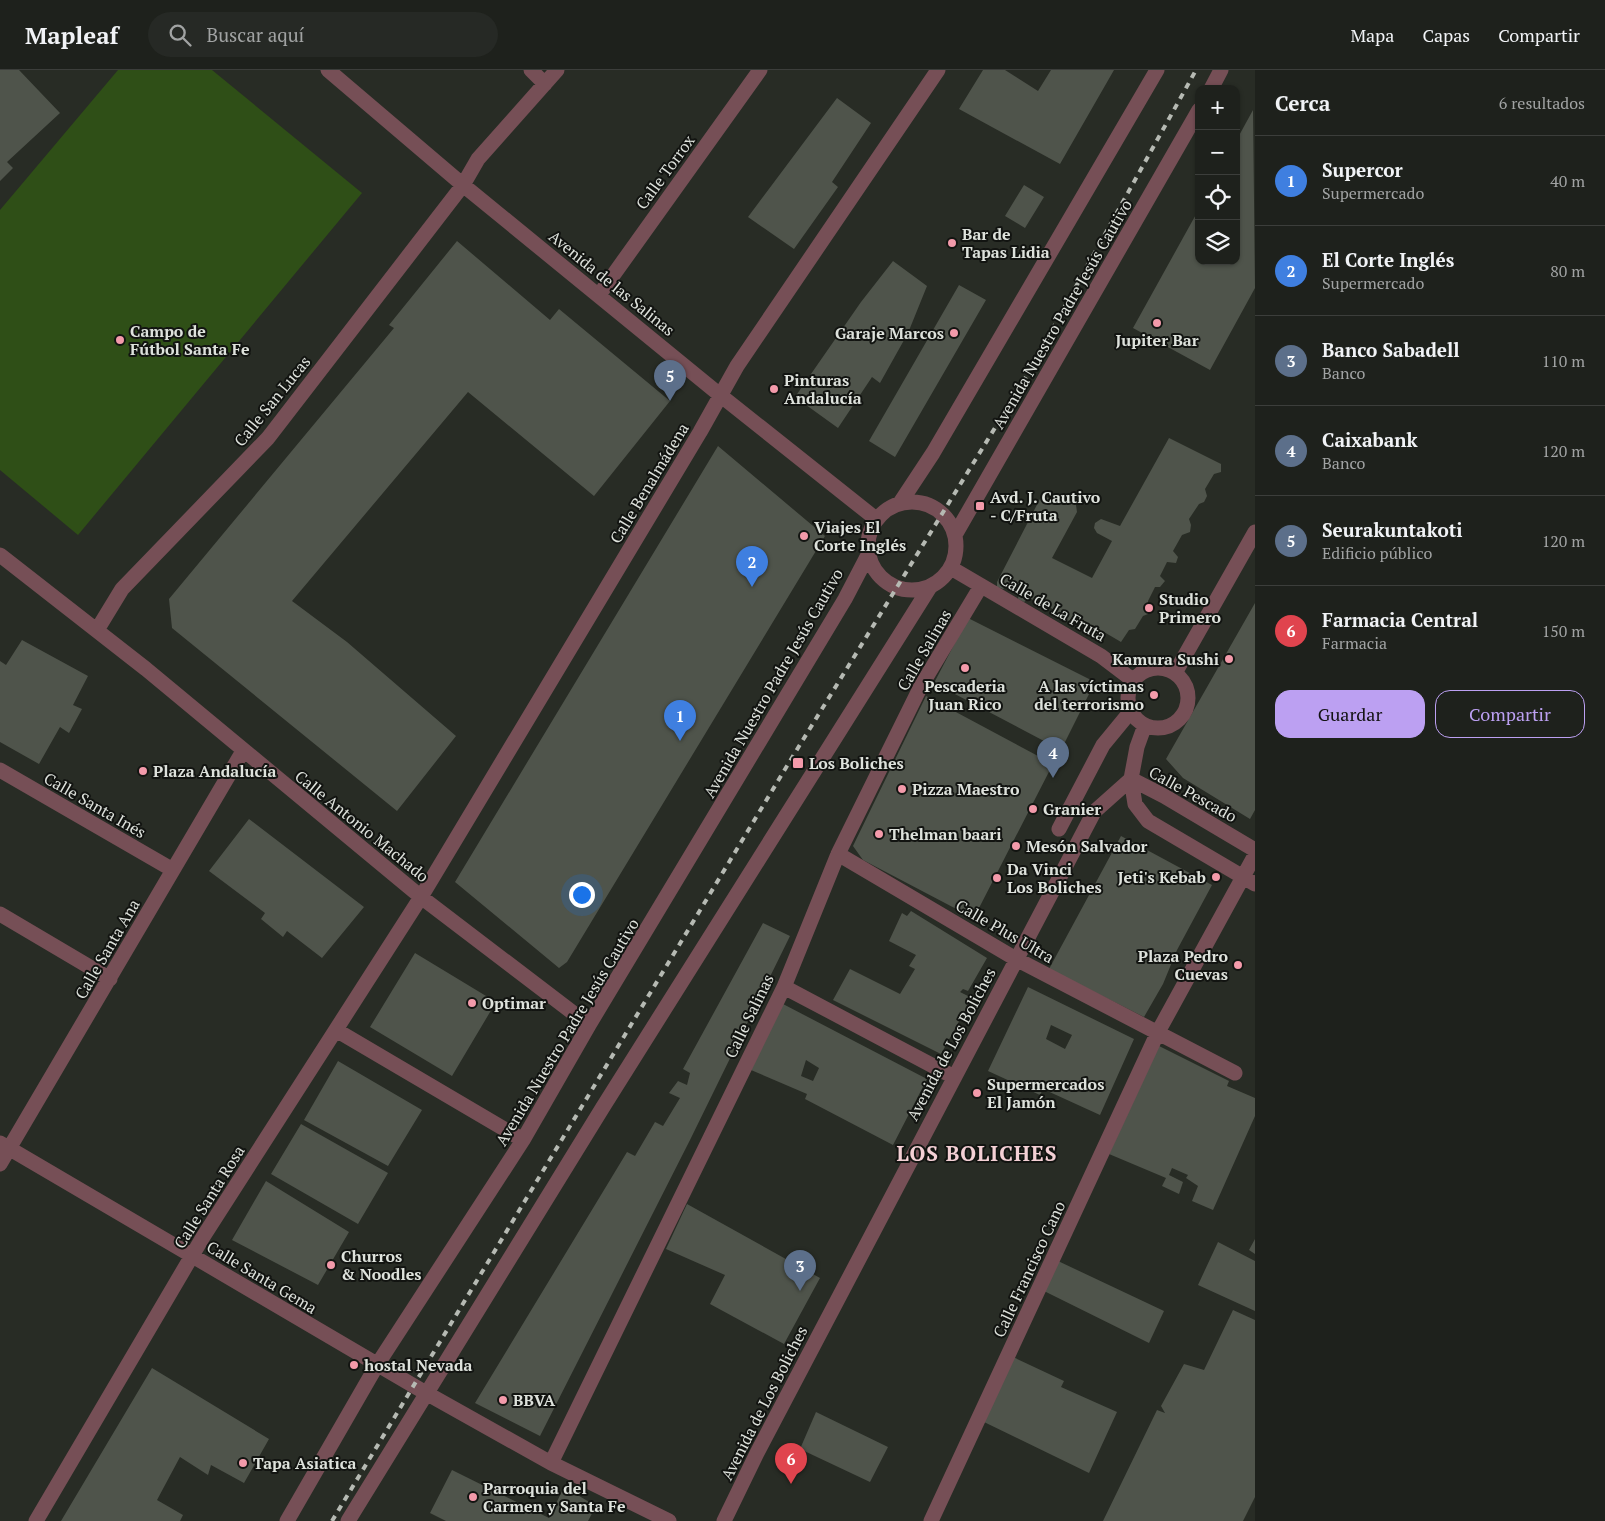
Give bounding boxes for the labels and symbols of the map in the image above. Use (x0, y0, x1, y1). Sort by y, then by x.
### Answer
street label: Calle Torrox (631, 130, 700, 214)
street label: Avenida Nuestro Padre Jesús Cautivo (987, 195, 1137, 433)
place label: Bar de Tapas Lidia (962, 223, 1050, 263)
street label: Avenida de las Salinas (544, 225, 680, 341)
marker: Bar de Tapas Lidia (946, 237, 958, 249)
marker: Jupiter Bar (1151, 317, 1163, 329)
place label: Campo de Fútbol Santa Fe (130, 320, 250, 360)
place label: Garaje Marcos (835, 322, 944, 344)
marker: Garaje Marcos (948, 327, 960, 339)
place label: Jupiter Bar (1115, 329, 1199, 351)
marker: Campo de Fútbol Santa Fe (114, 334, 126, 346)
street label: Calle San Lucas (229, 351, 315, 451)
pin: 5 (654, 360, 686, 401)
place label: Pinturas Andalucía (784, 369, 862, 409)
marker: Pinturas Andalucía (768, 383, 780, 395)
street label: Calle Benalmádena (604, 419, 694, 547)
place label: Avd. J. Cautivo - C/Fruta (990, 486, 1101, 526)
marker: Avd. J. Cautivo - C/Fruta (974, 500, 986, 512)
place label: Viajes El Corte Inglés (814, 516, 906, 556)
marker: Viajes El Corte Inglés (798, 530, 810, 542)
pin: 2 (736, 546, 768, 587)
street label: Avenida Nuestro Padre Jesús Cautivo (698, 564, 848, 802)
street label: Calle de La Fruta (996, 568, 1110, 646)
place label: Studio Primero (1159, 588, 1222, 628)
marker: Studio Primero (1143, 602, 1155, 614)
street label: Calle Salinas (892, 605, 956, 695)
place label: Kamura Sushi (1112, 648, 1219, 670)
marker: Kamura Sushi (1223, 653, 1235, 665)
marker: Pescaderia Juan Rico (959, 662, 971, 674)
place label: Pescaderia Juan Rico (924, 675, 1006, 715)
place label: A las víctimas del terrorismo (1034, 675, 1144, 715)
marker: A las víctimas del terrorismo (1148, 689, 1160, 701)
pin: 1 (664, 700, 696, 741)
pin: 4 (1037, 737, 1069, 778)
place label: Los Boliches (809, 752, 904, 774)
marker: Los Boliches (791, 756, 805, 770)
place label: Plaza Andalucía (153, 760, 277, 782)
street label: Calle Pescado (1145, 761, 1241, 827)
marker: Plaza Andalucía (137, 765, 149, 777)
street label: Calle Antonio Machado (290, 765, 434, 887)
street label: Calle Santa Inés (40, 767, 150, 843)
place label: Pizza Maestro (912, 778, 1020, 800)
marker: Pizza Maestro (896, 783, 908, 795)
place label: Granier (1043, 798, 1101, 820)
marker: Granier (1027, 803, 1039, 815)
place label: Thelman baari (889, 823, 1002, 845)
marker: Thelman baari (873, 828, 885, 840)
place label: Mesón Salvador (1026, 835, 1148, 857)
marker: Mesón Salvador (1010, 840, 1022, 852)
place label: Da Vinci Los Boliches (1007, 858, 1102, 898)
place label: Jeti's Kebab (1118, 866, 1206, 888)
marker: Jeti's Kebab (1210, 871, 1222, 883)
marker: Da Vinci Los Boliches (991, 872, 1003, 884)
your location (569, 882, 595, 908)
street label: Calle Plus Ultra (952, 894, 1058, 968)
street label: Calle Santa Ana (69, 895, 145, 1003)
street label: Avenida Nuestro Padre Jesús Cautivo (490, 914, 644, 1150)
place label: Plaza Pedro Cuevas (1138, 945, 1228, 985)
marker: Plaza Pedro Cuevas (1232, 959, 1244, 971)
street label: Avenida de Los Boliches (901, 964, 1001, 1124)
street label: Calle Salinas (719, 970, 779, 1062)
place label: Optimar (482, 992, 546, 1014)
marker: Optimar (466, 997, 478, 1009)
place label: Supermercados El Jamón (987, 1073, 1104, 1113)
marker: Supermercados El Jamón (971, 1087, 983, 1099)
district label: LOS BOLICHES (897, 1139, 1057, 1167)
street label: Calle Santa Rosa (168, 1141, 250, 1253)
street label: Calle Francisco Cano (988, 1197, 1070, 1341)
street label: Calle Santa Gema (203, 1235, 321, 1319)
place label: Churros & Noodles (341, 1245, 422, 1285)
pin: 3 (784, 1250, 816, 1291)
marker: Churros & Noodles (325, 1259, 337, 1271)
street label: Avenida de Los Boliches (716, 1322, 812, 1484)
place label: hostal Nevada (364, 1354, 472, 1376)
marker: hostal Nevada (348, 1359, 360, 1371)
place label: BBVA (513, 1389, 555, 1411)
marker: BBVA (497, 1394, 509, 1406)
pin: 6 (775, 1443, 807, 1484)
place label: Tapa Asiatica (253, 1452, 356, 1474)
marker: Tapa Asiatica (237, 1457, 249, 1469)
place label: Parroquia del Carmen y Santa Fe (483, 1477, 626, 1517)
marker: Parroquia del Carmen y Santa Fe (467, 1491, 479, 1503)

